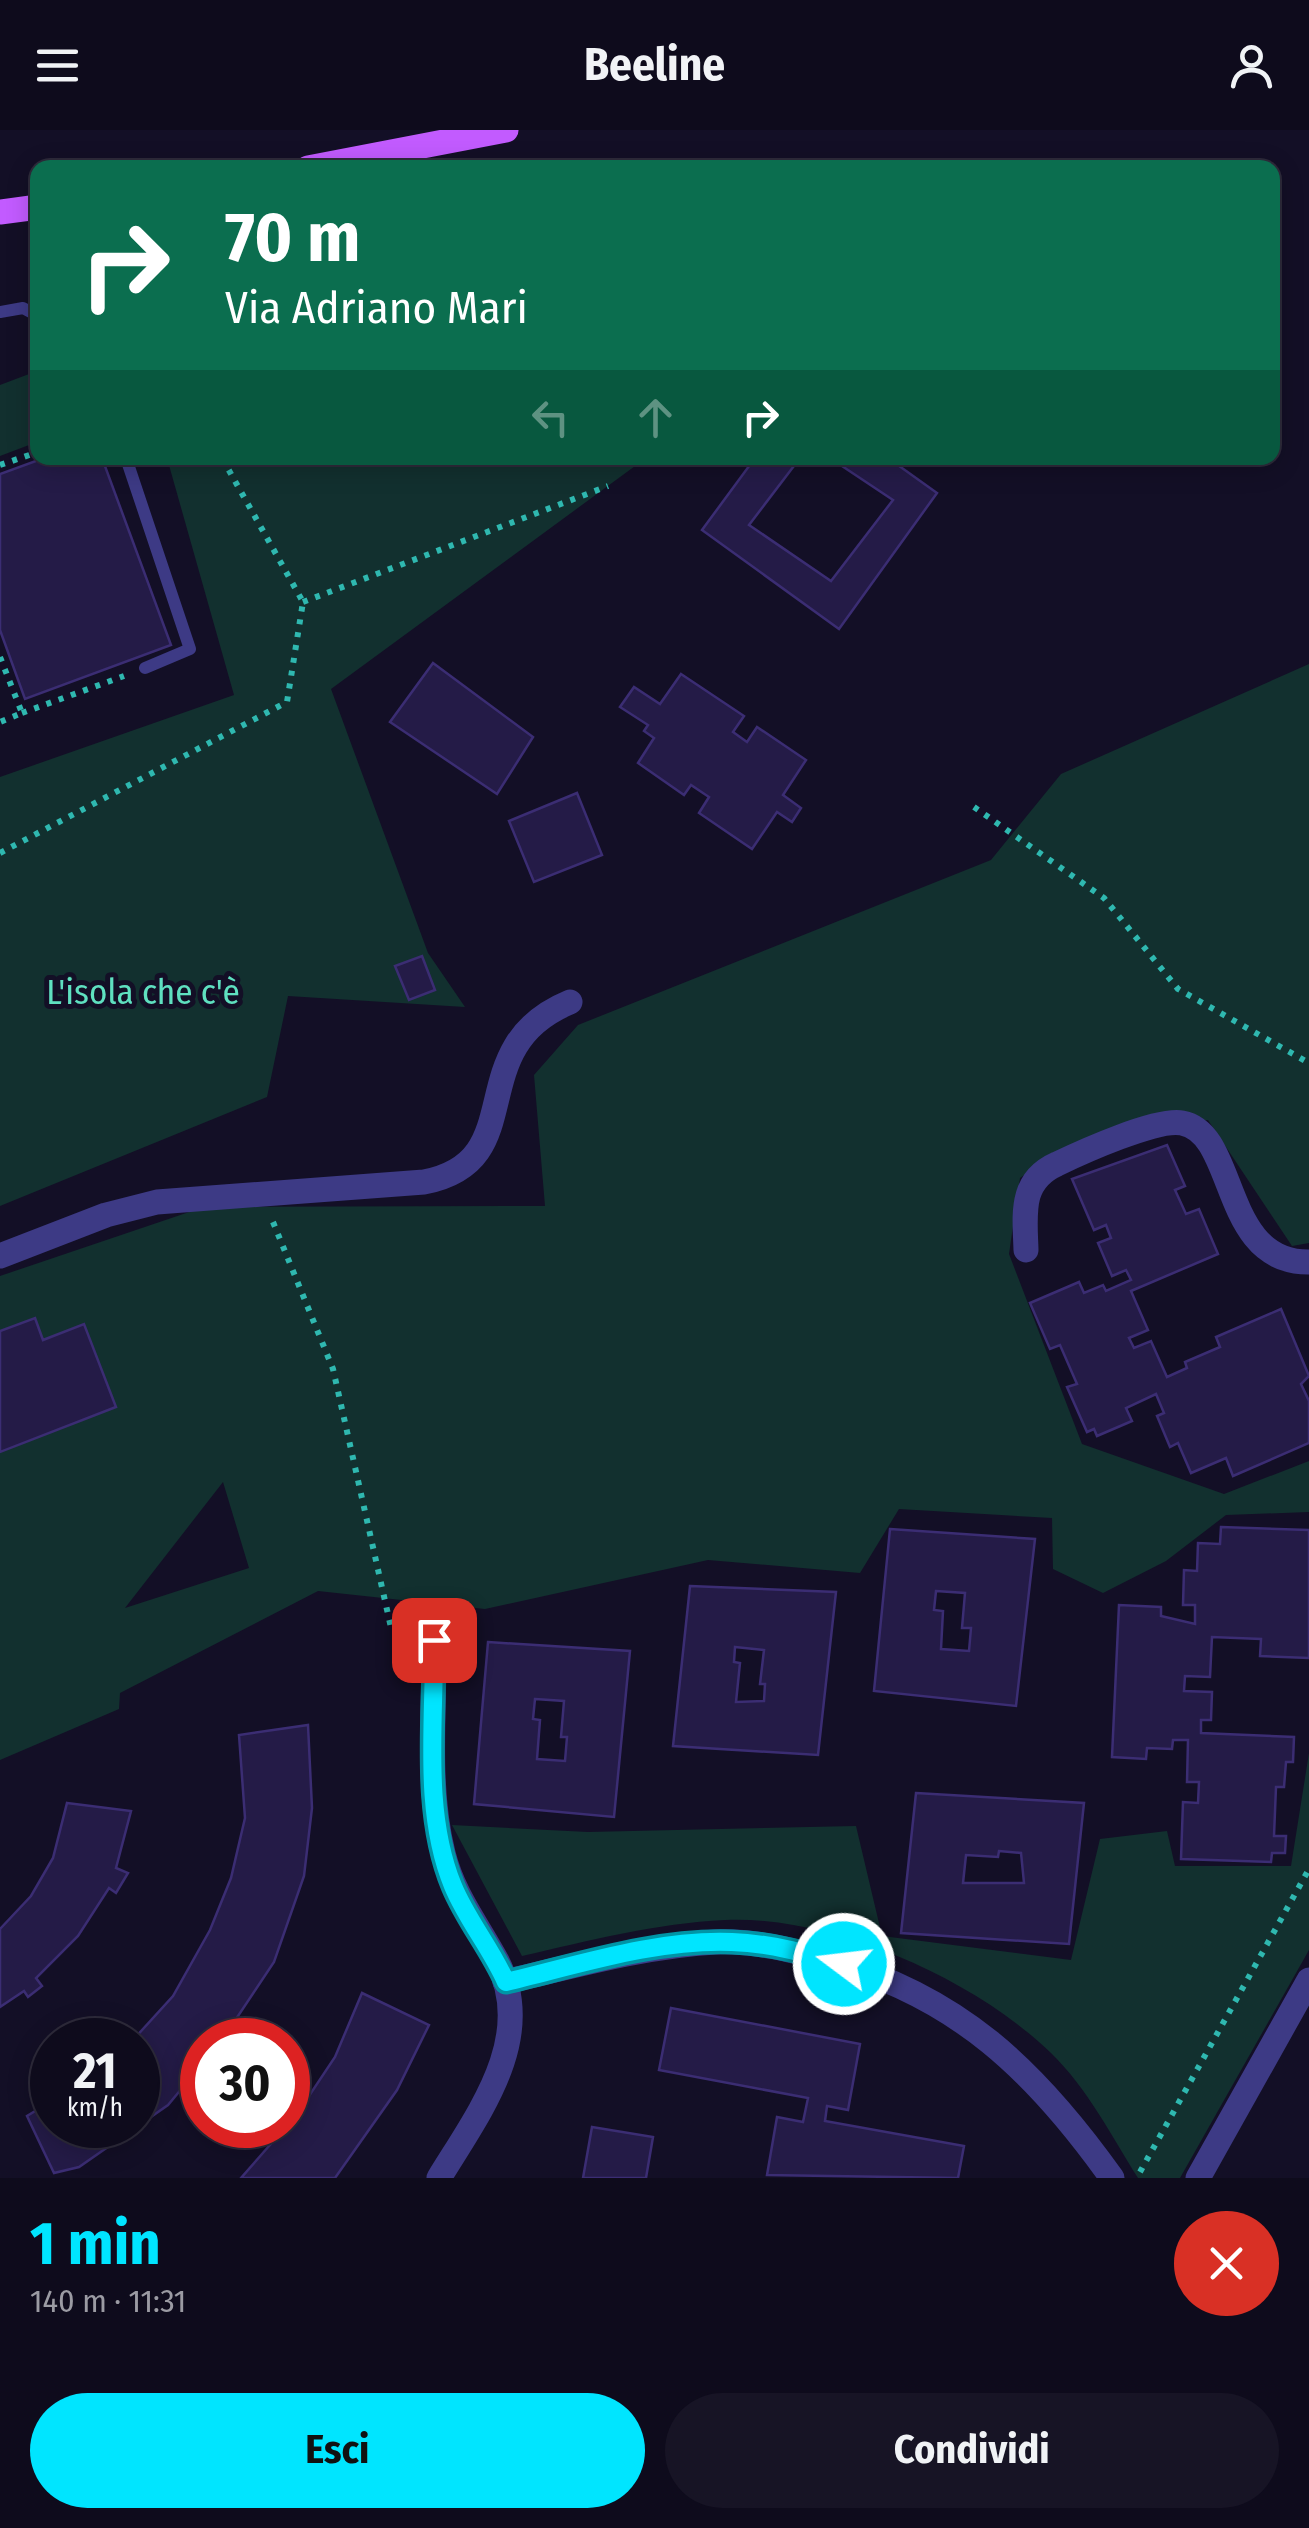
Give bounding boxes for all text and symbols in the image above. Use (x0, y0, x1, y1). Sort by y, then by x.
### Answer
icon: menu (30, 38, 85, 93)
text: Beeline (584, 38, 725, 92)
icon: person (1224, 38, 1279, 93)
text: 70 m (225, 196, 360, 280)
icon: right (60, 200, 190, 330)
text: Via Adriano Mari (225, 281, 528, 335)
icon: left (523, 390, 578, 445)
icon: ahead (628, 390, 683, 445)
icon: right (733, 390, 788, 445)
park label: L'isola che c'è (46, 971, 240, 1013)
pin (392, 1598, 477, 1683)
icon: arrive (407, 1613, 462, 1668)
position arrow (792, 1912, 896, 2016)
speed limit sign: 30 (180, 2018, 310, 2148)
text: 21 (73, 2041, 117, 2101)
text: km/h (67, 2093, 123, 2123)
text: 1 min (30, 2208, 161, 2280)
button: close (1174, 2211, 1279, 2316)
text: 140 m · 11:31 (30, 2282, 186, 2320)
button: Esci (30, 2393, 645, 2508)
button: Condividi (665, 2393, 1279, 2508)

